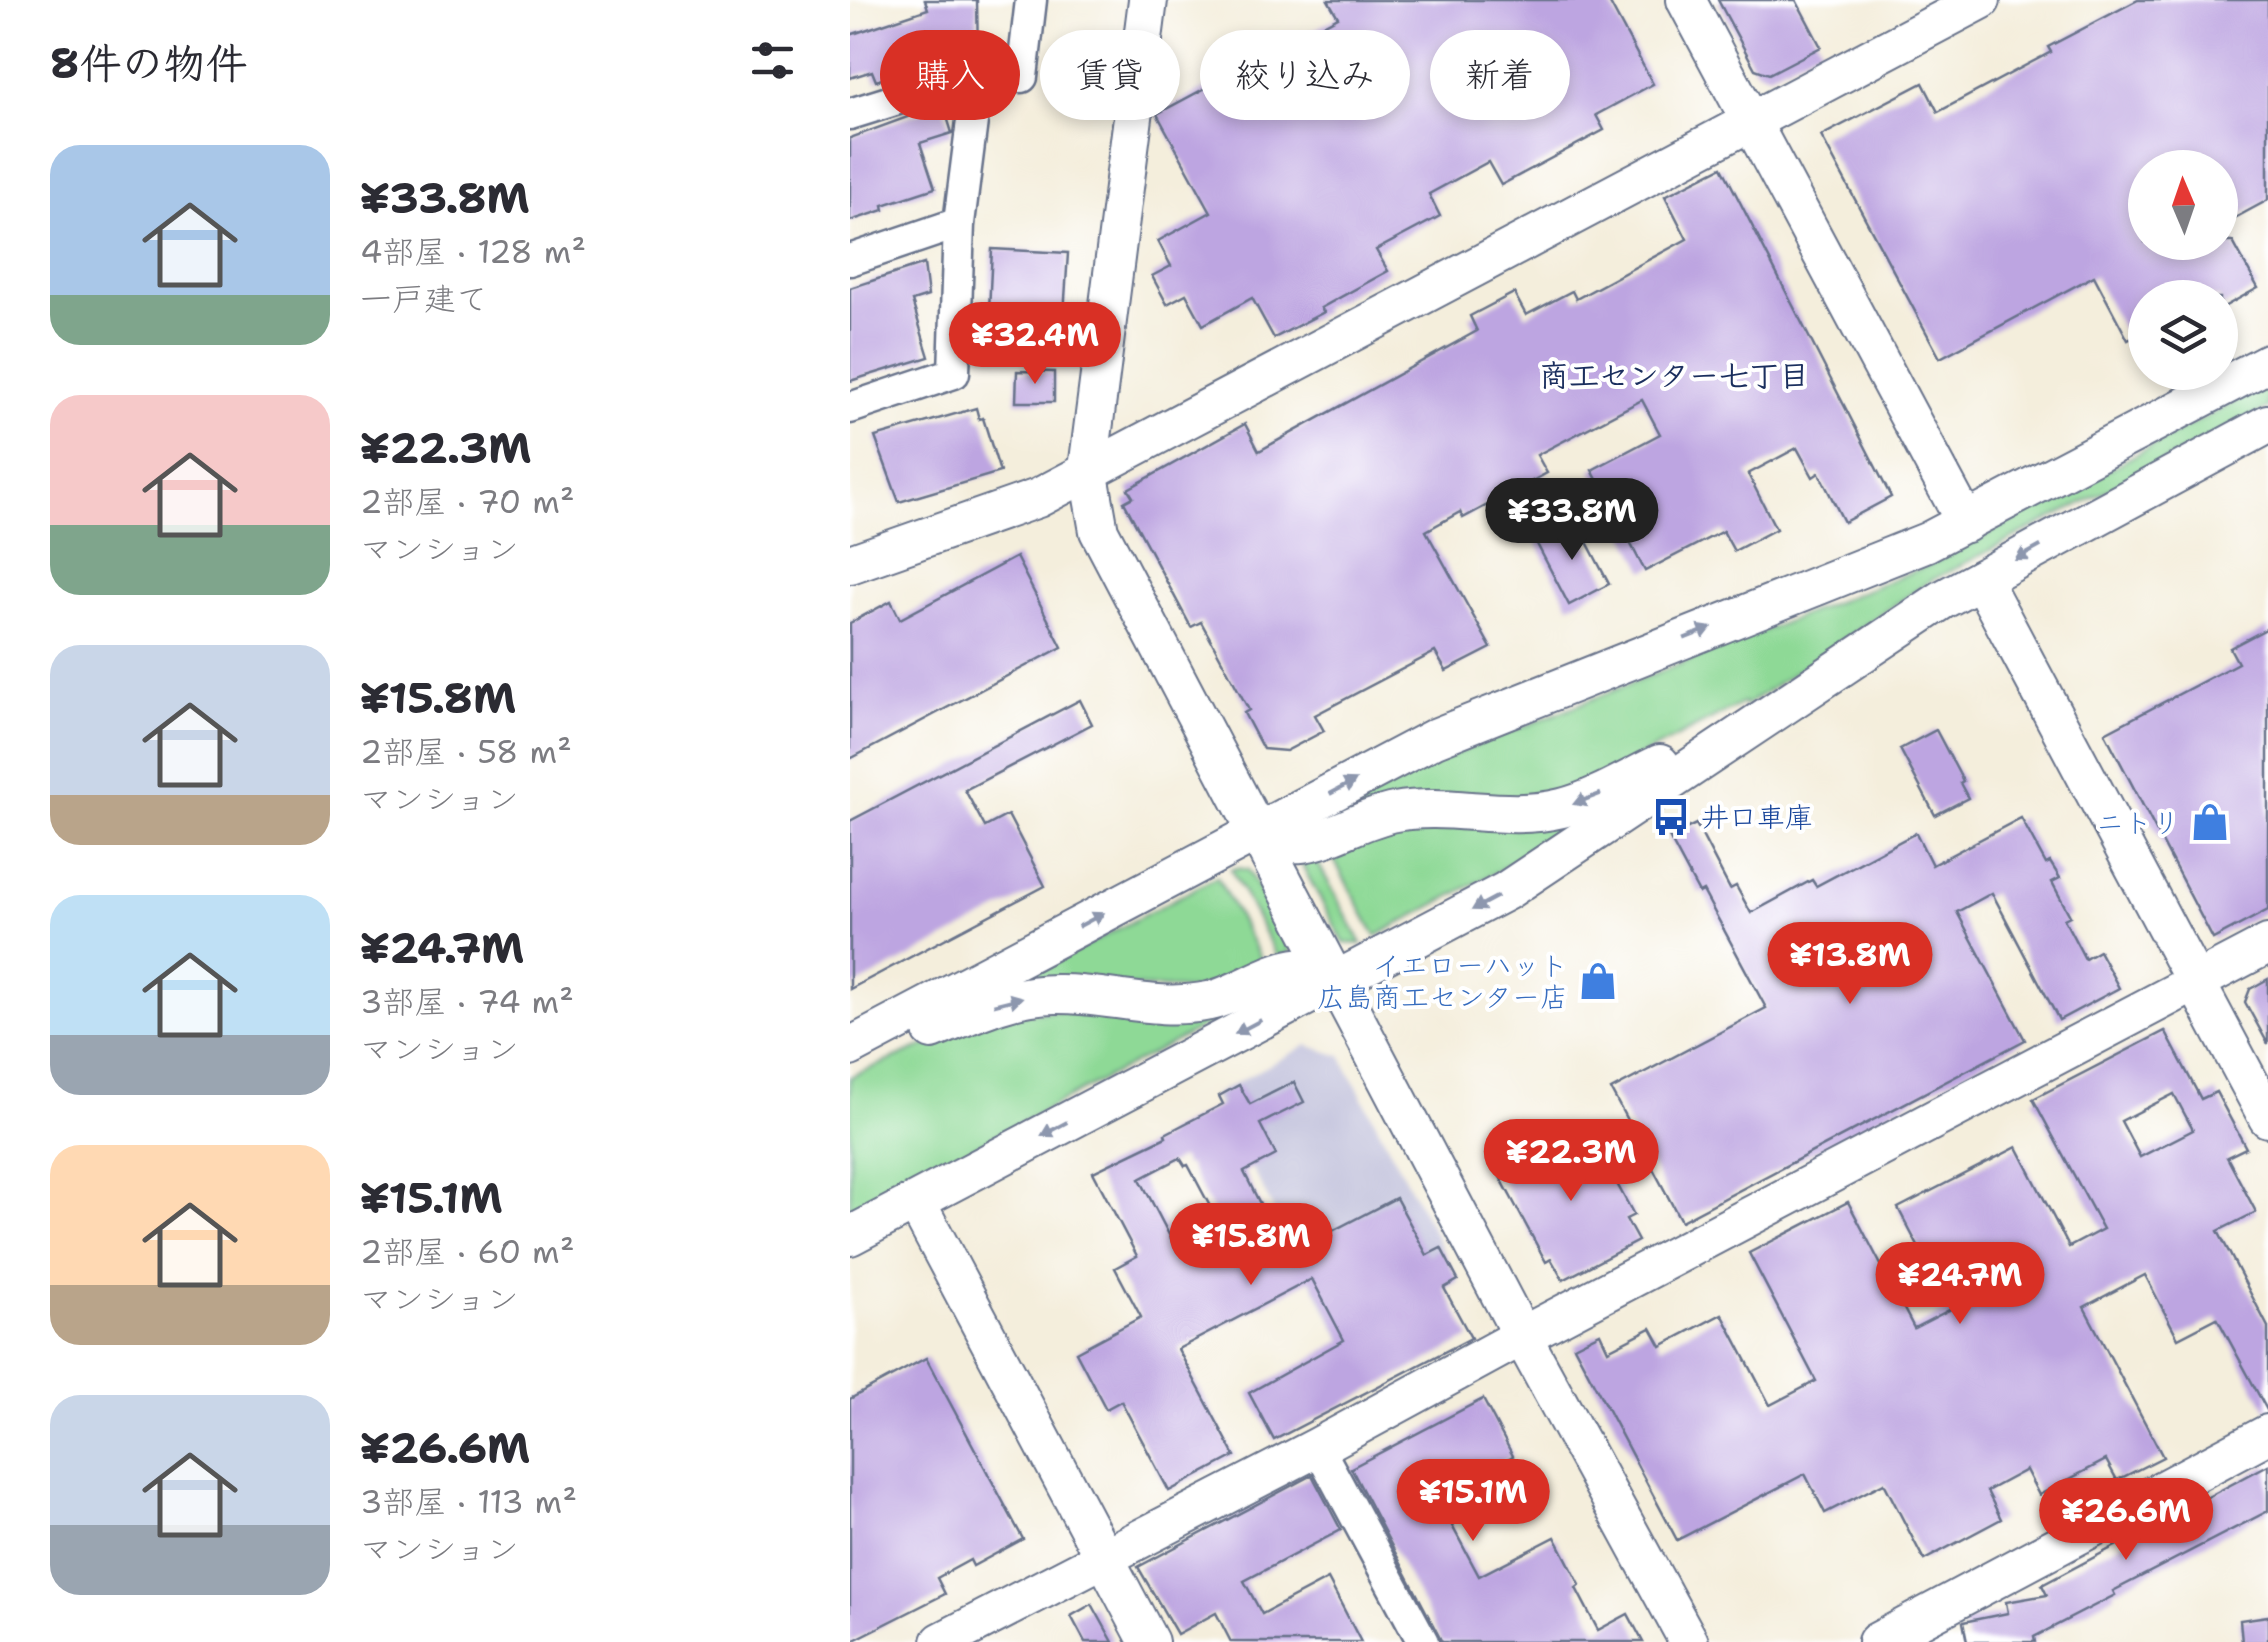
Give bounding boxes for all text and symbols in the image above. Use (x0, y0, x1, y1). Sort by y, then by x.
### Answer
chip: 購入 (880, 30, 1020, 120)
chip: 賃貸 (1040, 30, 1180, 120)
chip: 絞り込み (1200, 30, 1410, 120)
chip: 新着 (1430, 30, 1570, 120)
icon: filters (745, 33, 800, 88)
text: 8件の物件 (50, 35, 247, 91)
north arrow (2128, 150, 2238, 260)
map controls (2128, 150, 2238, 390)
text: ¥33.8M (360, 170, 530, 226)
icon: home (130, 185, 250, 305)
text: 4部屋 · 128 m² (360, 230, 586, 273)
text: 一戸建て (360, 277, 488, 320)
button: layers (2128, 280, 2238, 390)
pin: ¥32.4M (954, 302, 1116, 387)
text: ¥32.4M (971, 313, 1099, 356)
district label: 商工センター七丁目 (1539, 355, 1809, 396)
text: ¥22.3M (360, 420, 531, 476)
icon: home (130, 435, 250, 555)
pin: ¥33.8M (1491, 478, 1653, 563)
text: 2部屋 · 70 m² (360, 480, 574, 523)
text: ¥33.8M (1507, 489, 1637, 532)
text: マンション (360, 527, 519, 570)
one-way arrow (2014, 543, 2042, 561)
one-way arrow (1683, 625, 1713, 641)
text: ¥15.8M (360, 670, 516, 726)
icon: home (130, 685, 250, 805)
text: 2部屋 · 58 m² (360, 730, 572, 773)
text: マンション (360, 777, 519, 820)
one-way arrow (1329, 779, 1358, 796)
one-way arrow (1572, 792, 1602, 807)
bus stop icon: 井口車庫 (1650, 796, 1692, 838)
place label: 井口車庫 (1701, 798, 1813, 836)
shop icon: ニトリ (2189, 801, 2231, 843)
place label: ニトリ (2096, 803, 2180, 841)
one-way arrow (1470, 894, 1499, 911)
one-way arrow (1077, 912, 1106, 929)
text: ¥24.7M (360, 920, 524, 976)
pin: ¥13.8M (1769, 922, 1931, 1007)
text: ¥13.8M (1790, 933, 1911, 976)
icon: home (130, 935, 250, 1055)
place label: イエローハット 広島商工センター店 (1317, 946, 1568, 1016)
shop icon: イエローハット 広島商工センター店 (1577, 960, 1619, 1002)
text: 3部屋 · 74 m² (360, 980, 574, 1023)
one-way arrow (993, 992, 1024, 1008)
one-way arrow (1233, 1018, 1262, 1035)
text: マンション (360, 1027, 519, 1070)
pin: ¥22.3M (1490, 1119, 1652, 1204)
one-way arrow (1040, 1120, 1069, 1137)
text: ¥22.3M (1506, 1130, 1636, 1173)
text: ¥15.1M (360, 1170, 503, 1226)
icon: home (130, 1185, 250, 1305)
pin: ¥15.8M (1170, 1203, 1332, 1288)
text: ¥15.8M (1192, 1214, 1310, 1257)
text: 2部屋 · 60 m² (360, 1230, 574, 1273)
pin: ¥24.7M (1879, 1242, 2041, 1327)
text: ¥24.7M (1898, 1253, 2022, 1296)
text: マンション (360, 1277, 519, 1320)
text: ¥26.6M (360, 1420, 530, 1476)
icon: home (130, 1435, 250, 1555)
pin: ¥15.1M (1392, 1459, 1554, 1544)
text: ¥15.1M (1419, 1470, 1527, 1513)
pin: ¥26.6M (2045, 1478, 2207, 1563)
text: 3部屋 · 113 m² (360, 1480, 577, 1523)
text: ¥26.6M (2061, 1489, 2191, 1532)
text: マンション (360, 1527, 519, 1570)

